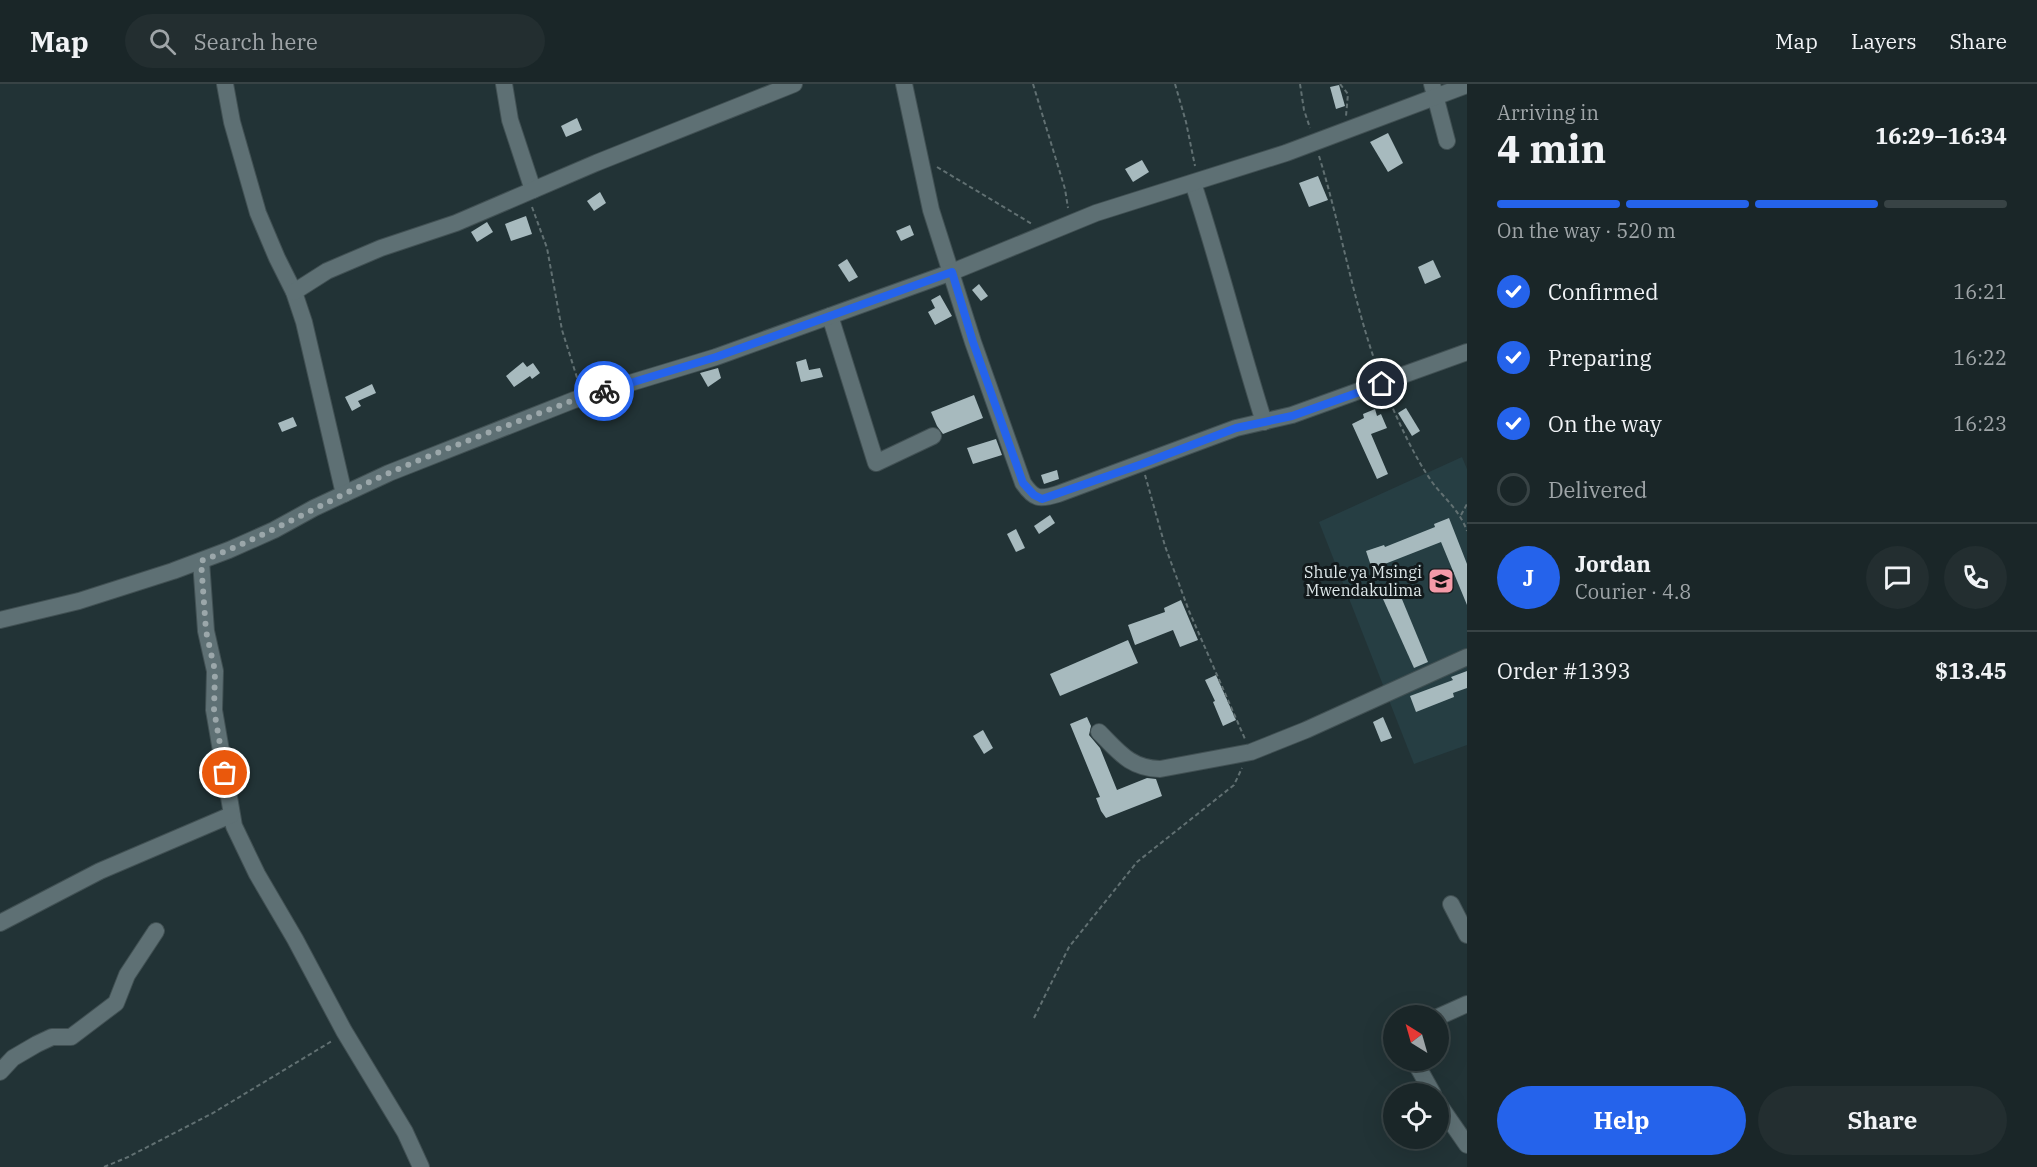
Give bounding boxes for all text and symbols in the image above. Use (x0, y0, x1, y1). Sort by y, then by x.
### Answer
search box (125, 14, 545, 68)
text: Map (30, 23, 89, 60)
icon: search (146, 25, 179, 58)
text: Search here (194, 27, 318, 56)
text: Map (1775, 27, 1818, 55)
text: Layers (1851, 27, 1917, 55)
text: Share (1950, 27, 2007, 55)
text: Arriving in (1497, 99, 1599, 126)
text: 16:29–16:34 (1875, 121, 2007, 150)
text: 4 min (1497, 123, 1606, 174)
text: On the way · 520 m (1497, 217, 1676, 244)
icon: check (1497, 275, 1530, 308)
text: Confirmed (1548, 277, 1659, 306)
text: 16:21 (1953, 278, 2007, 305)
icon: check (1497, 341, 1530, 374)
text: Preparing (1548, 343, 1652, 372)
text: 16:22 (1953, 344, 2007, 371)
pin (1356, 358, 1407, 409)
courier (574, 361, 634, 421)
icon: home (1365, 367, 1398, 400)
icon: bike (588, 375, 621, 408)
icon: check (1497, 407, 1530, 440)
text: On the way (1548, 409, 1662, 438)
text: 16:23 (1953, 410, 2007, 437)
text: Delivered (1548, 475, 1647, 504)
button: chat (1866, 546, 1929, 609)
button: phone (1944, 546, 2007, 609)
text: Jordan (1575, 549, 1651, 578)
place label: Shule ya Msingi Mwendakulima (1304, 562, 1422, 600)
text: J (1523, 563, 1534, 592)
school or university icon: Shule ya Msingi Mwendakulima (1426, 566, 1456, 596)
text: Courier · 4.8 (1575, 578, 1691, 605)
text: Order #1393 (1497, 656, 1631, 685)
text: $13.45 (1935, 656, 2007, 685)
pin (199, 747, 250, 798)
icon: bag (208, 756, 241, 789)
north arrow (1383, 1005, 1449, 1071)
map controls (1383, 1005, 1449, 1149)
button: locate (1383, 1083, 1449, 1149)
button: Help (1497, 1086, 1746, 1155)
button: Share (1758, 1086, 2007, 1155)

